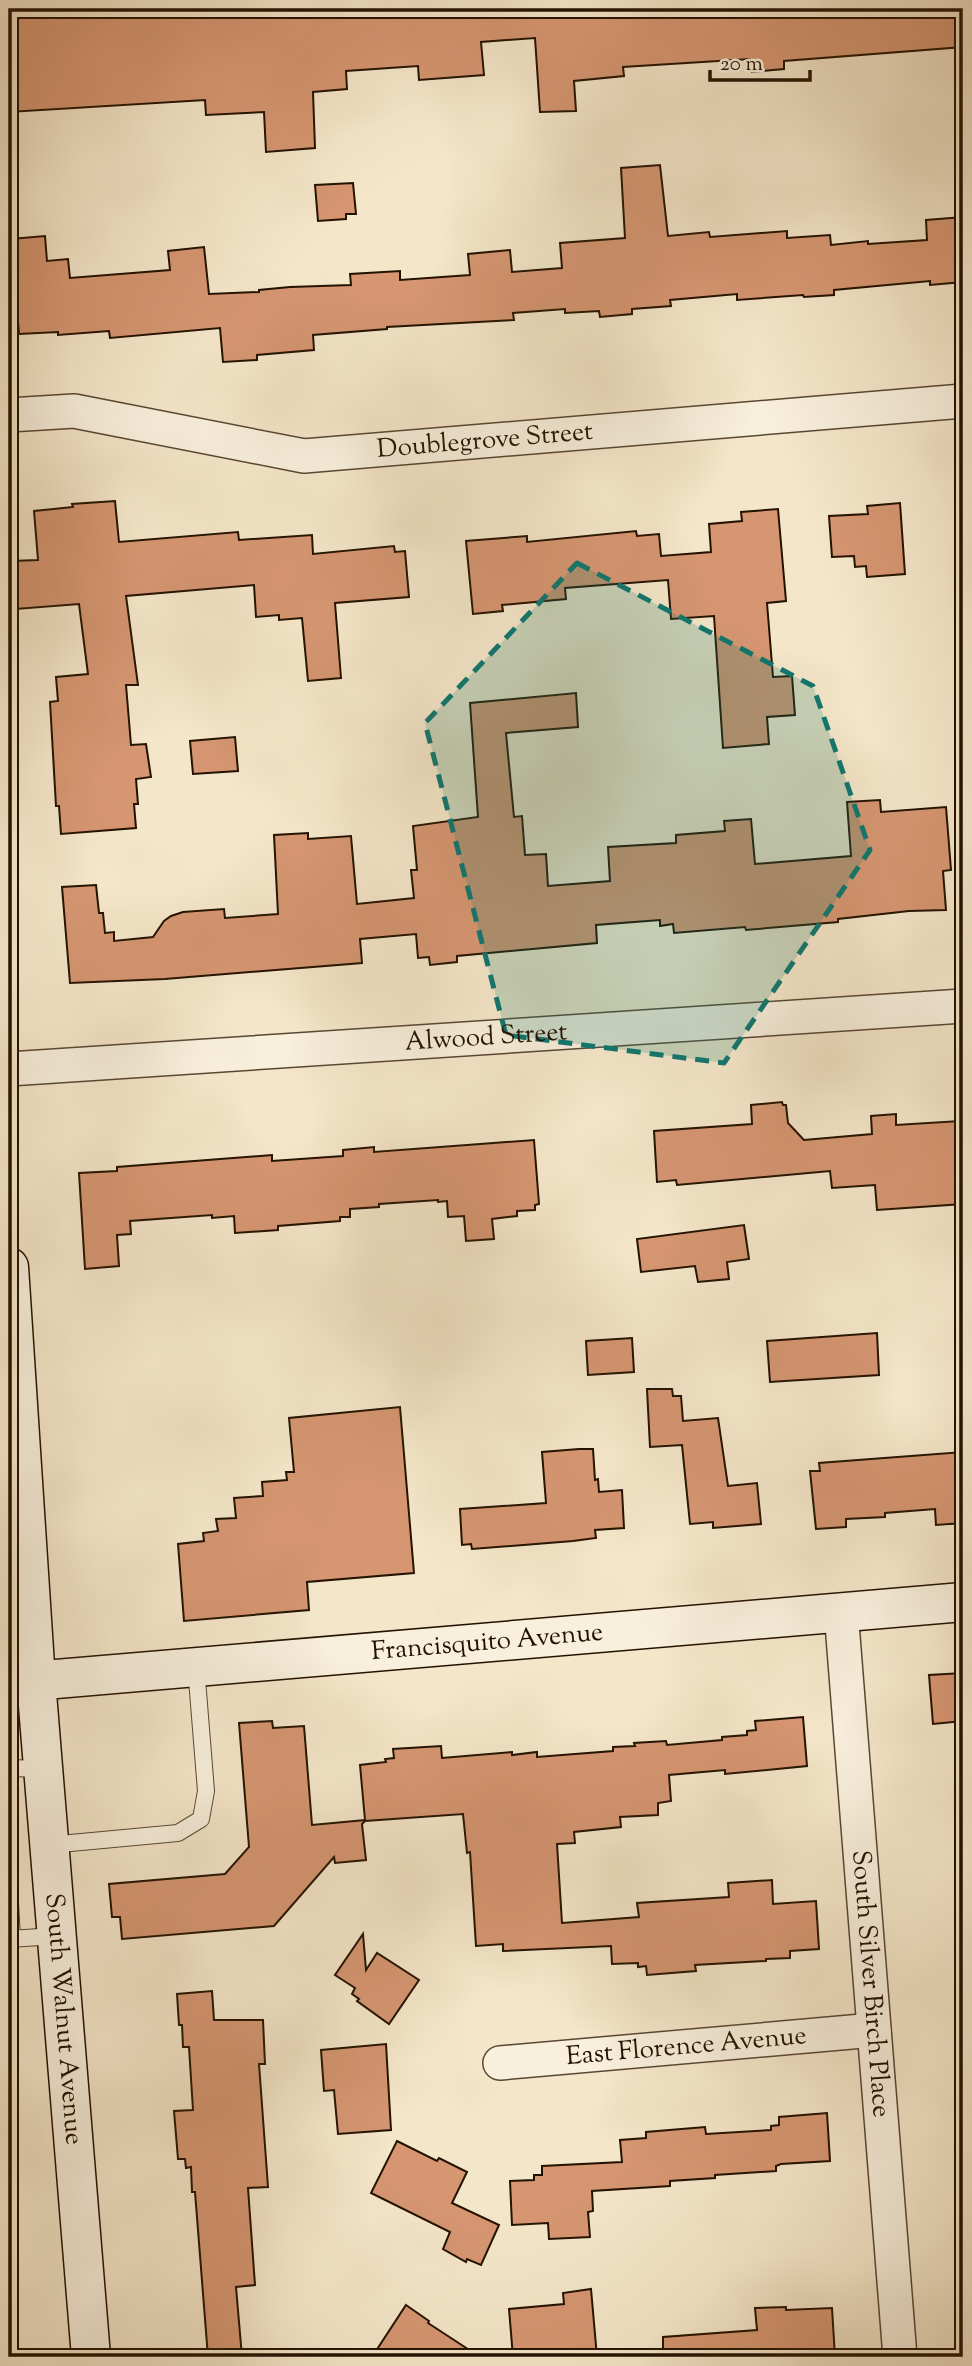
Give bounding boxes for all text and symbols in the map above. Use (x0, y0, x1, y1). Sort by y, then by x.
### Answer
scale bar (710, 38, 809, 82)
text: 20 m (720, 50, 763, 80)
street label: Doublegrove Street (376, 413, 594, 468)
street label: Alwood Street (404, 1014, 568, 1061)
street label: Francisquito Avenue (370, 1614, 605, 1671)
street label: South Silver Birch Place (841, 1849, 899, 2119)
street label: South Walnut Avenue (35, 1892, 92, 2146)
street label: East Florence Avenue (564, 2018, 808, 2076)

